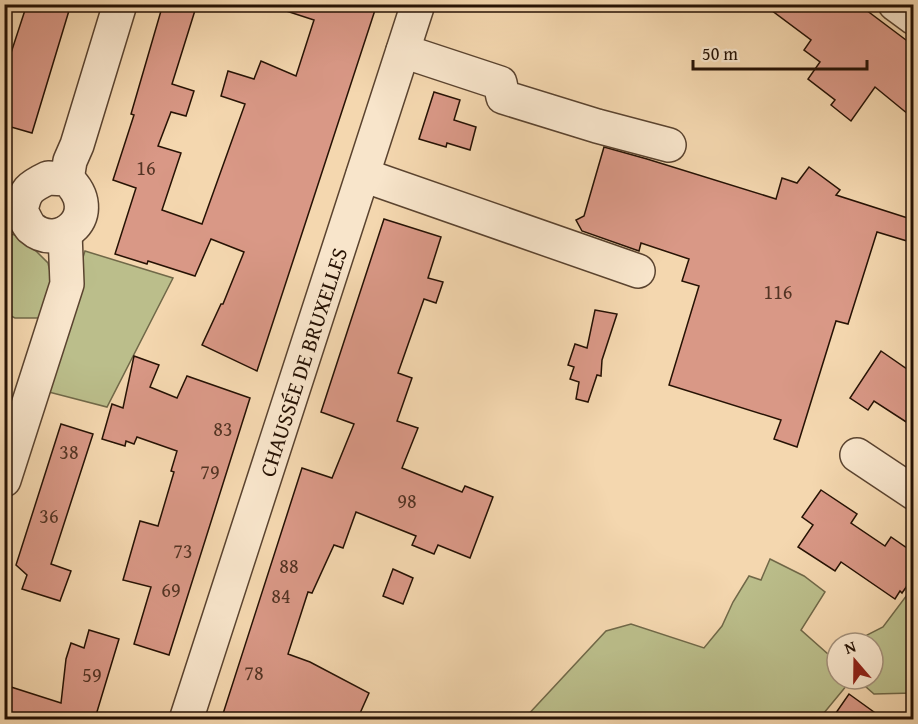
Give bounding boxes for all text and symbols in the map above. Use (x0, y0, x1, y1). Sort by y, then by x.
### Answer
scale bar (693, 33, 867, 71)
text: 50 m (702, 40, 738, 67)
house number: 16 (136, 153, 156, 182)
street label: CHAUSSÉE DE BRUXELLES (251, 243, 355, 481)
house number: 116 (764, 277, 792, 306)
house number: 83 (213, 414, 233, 443)
house number: 38 (59, 437, 79, 466)
house number: 79 (200, 457, 220, 486)
house number: 98 (397, 486, 417, 515)
house number: 36 (39, 501, 59, 530)
house number: 73 (173, 536, 193, 565)
house number: 88 (279, 551, 299, 580)
house number: 69 (161, 575, 181, 604)
house number: 84 (271, 581, 291, 610)
north arrow (825, 631, 885, 691)
text: N (841, 634, 859, 660)
house number: 78 (244, 658, 264, 687)
house number: 59 (82, 660, 102, 689)

